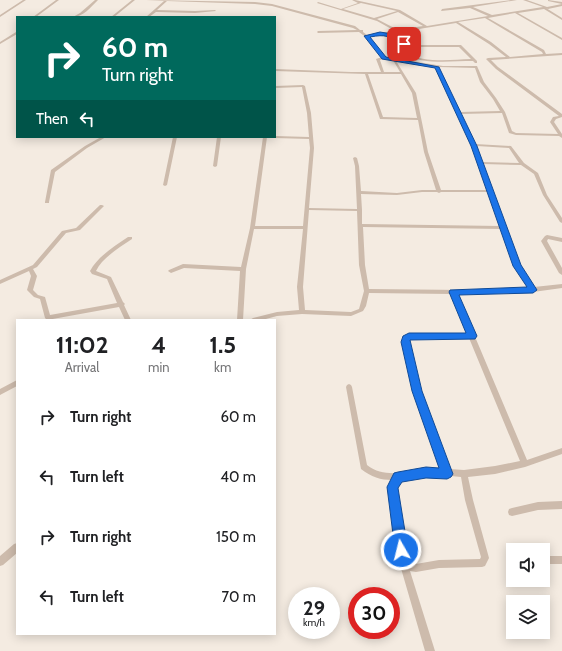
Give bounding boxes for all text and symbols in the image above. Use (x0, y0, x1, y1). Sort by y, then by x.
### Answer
pin (387, 27, 421, 61)
text: 60 m (102, 30, 168, 64)
icon: right (36, 32, 88, 84)
icon: arrive (393, 33, 415, 55)
text: Turn right (102, 64, 173, 86)
icon: left (76, 108, 98, 130)
text: Then (36, 110, 68, 128)
text: 11:02 (56, 330, 108, 359)
text: 4 (151, 330, 166, 359)
text: 1.5 (209, 330, 236, 359)
text: Arrival (65, 359, 99, 375)
text: min (148, 359, 170, 375)
text: km (214, 359, 231, 375)
icon: right (36, 406, 58, 428)
text: Turn right (70, 408, 131, 426)
text: 60 m (220, 408, 256, 426)
icon: left (36, 466, 58, 488)
text: Turn left (70, 468, 124, 486)
text: 40 m (220, 468, 256, 486)
icon: right (36, 526, 58, 548)
text: Turn right (70, 528, 131, 546)
text: 150 m (216, 528, 256, 546)
position arrow (380, 529, 422, 571)
map controls (506, 543, 550, 639)
button: sound (506, 543, 550, 587)
icon: left (36, 586, 58, 608)
speed limit sign: 30 (348, 587, 400, 639)
text: Turn left (70, 588, 124, 606)
text: 70 m (222, 588, 256, 606)
button: layers (506, 595, 550, 639)
text: 29 (303, 596, 325, 620)
text: km/h (303, 616, 325, 629)

